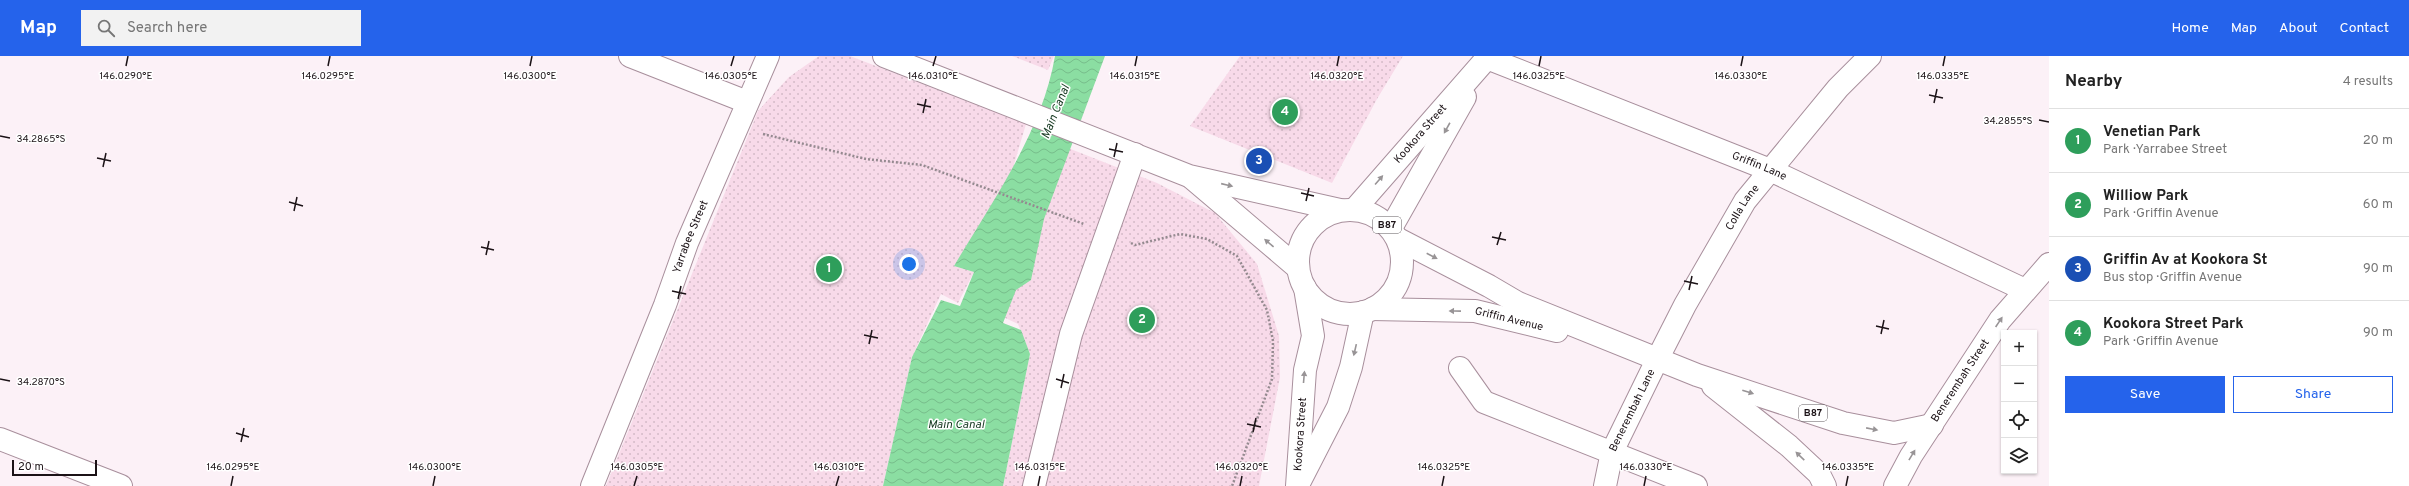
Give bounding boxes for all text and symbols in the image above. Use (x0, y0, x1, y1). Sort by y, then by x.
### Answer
search box (81, 10, 361, 46)
text: Map (20, 16, 57, 40)
icon: search (95, 17, 117, 39)
text: Search here (127, 19, 207, 38)
text: Home (2172, 20, 2209, 37)
text: Map (2231, 20, 2257, 37)
text: About (2279, 20, 2318, 37)
text: Contact (2340, 20, 2389, 37)
text: 146.0290°E (100, 70, 152, 83)
text: 146.0295°E (302, 70, 354, 83)
text: 146.0300°E (503, 70, 557, 83)
text: 146.0305°E (704, 70, 758, 83)
text: 146.0310°E (908, 70, 958, 83)
text: 146.0315°E (1110, 70, 1160, 83)
text: 146.0320°E (1311, 70, 1363, 83)
text: 146.0325°E (1513, 70, 1565, 83)
text: 146.0330°E (1715, 70, 1767, 83)
text: 146.0335°E (1917, 70, 1969, 83)
text: Nearby (2065, 71, 2122, 93)
text: 4 results (2343, 74, 2393, 90)
water label: Main Canal (1038, 82, 1074, 141)
pin: 4 (1272, 97, 1298, 127)
street label: Kookora Street (1391, 102, 1450, 166)
text: 34.2855°S (1983, 115, 2033, 128)
one-way arrow (1444, 122, 1450, 134)
text: Venetian Park (2103, 123, 2201, 142)
text: 34.2865°S (17, 133, 65, 146)
text: 1 (2075, 133, 2081, 149)
text: 20 m (2363, 133, 2393, 149)
text: Park · Yarrabee Street (2103, 142, 2227, 158)
pin: 3 (1246, 146, 1272, 176)
street label: Griffin Lane (1730, 149, 1789, 184)
one-way arrow (1375, 175, 1384, 185)
one-way arrow (1221, 182, 1234, 188)
street label: Colla Lane (1723, 182, 1763, 233)
text: Williow Park (2103, 187, 2189, 206)
text: 2 (2074, 197, 2082, 213)
text: 60 m (2363, 197, 2393, 213)
street label: Yarrabee Street (670, 198, 712, 275)
text: Park · Griffin Avenue (2103, 206, 2219, 222)
road number: B87 (1373, 217, 1401, 233)
one-way arrow (1264, 239, 1273, 248)
text: Griffin Av at Kookora St (2103, 251, 2267, 270)
one-way arrow (1427, 253, 1438, 260)
pin: 1 (816, 254, 842, 284)
your location (899, 254, 919, 274)
text: 3 (2074, 261, 2082, 277)
text: 90 m (2363, 261, 2393, 277)
text: Bus stop · Griffin Avenue (2103, 270, 2242, 286)
street label: Griffin Avenue (1473, 304, 1545, 334)
pin: 2 (1129, 305, 1155, 335)
one-way arrow (1448, 308, 1461, 314)
text: Kookora Street Park (2103, 315, 2244, 334)
one-way arrow (1995, 317, 2003, 328)
text: 4 (2074, 325, 2082, 341)
text: 90 m (2363, 325, 2393, 341)
map controls (2001, 330, 2037, 474)
button: + (2001, 330, 2037, 366)
text: Park · Griffin Avenue (2103, 334, 2219, 350)
street label: Benerembah Street (1928, 337, 1993, 425)
one-way arrow (1351, 344, 1357, 357)
button: − (2001, 366, 2037, 402)
street label: Benerembah Lane (1606, 367, 1659, 454)
one-way arrow (1301, 371, 1308, 383)
text: 34.2870°S (17, 376, 65, 389)
button: Save (2065, 376, 2225, 413)
button: Share (2233, 376, 2393, 413)
one-way arrow (1742, 389, 1754, 395)
street label: Kookora Street (1291, 397, 1310, 471)
button: locate (2001, 402, 2037, 438)
road number: B87 (1799, 405, 1827, 421)
water label: Main Canal (928, 417, 985, 433)
one-way arrow (1866, 426, 1878, 432)
button: layers (2001, 438, 2037, 474)
one-way arrow (1908, 450, 1916, 460)
one-way arrow (1795, 451, 1805, 461)
scale bar (12, 458, 97, 477)
text: 20 m (18, 460, 44, 474)
text: 146.0295°E (207, 461, 259, 474)
text: 146.0300°E (408, 461, 462, 474)
text: 146.0305°E (610, 461, 664, 474)
text: 146.0310°E (814, 461, 864, 474)
text: 146.0315°E (1015, 461, 1065, 474)
text: 146.0320°E (1216, 461, 1268, 474)
text: 146.0325°E (1418, 461, 1470, 474)
text: 146.0330°E (1620, 461, 1672, 474)
text: 146.0335°E (1822, 461, 1874, 474)

